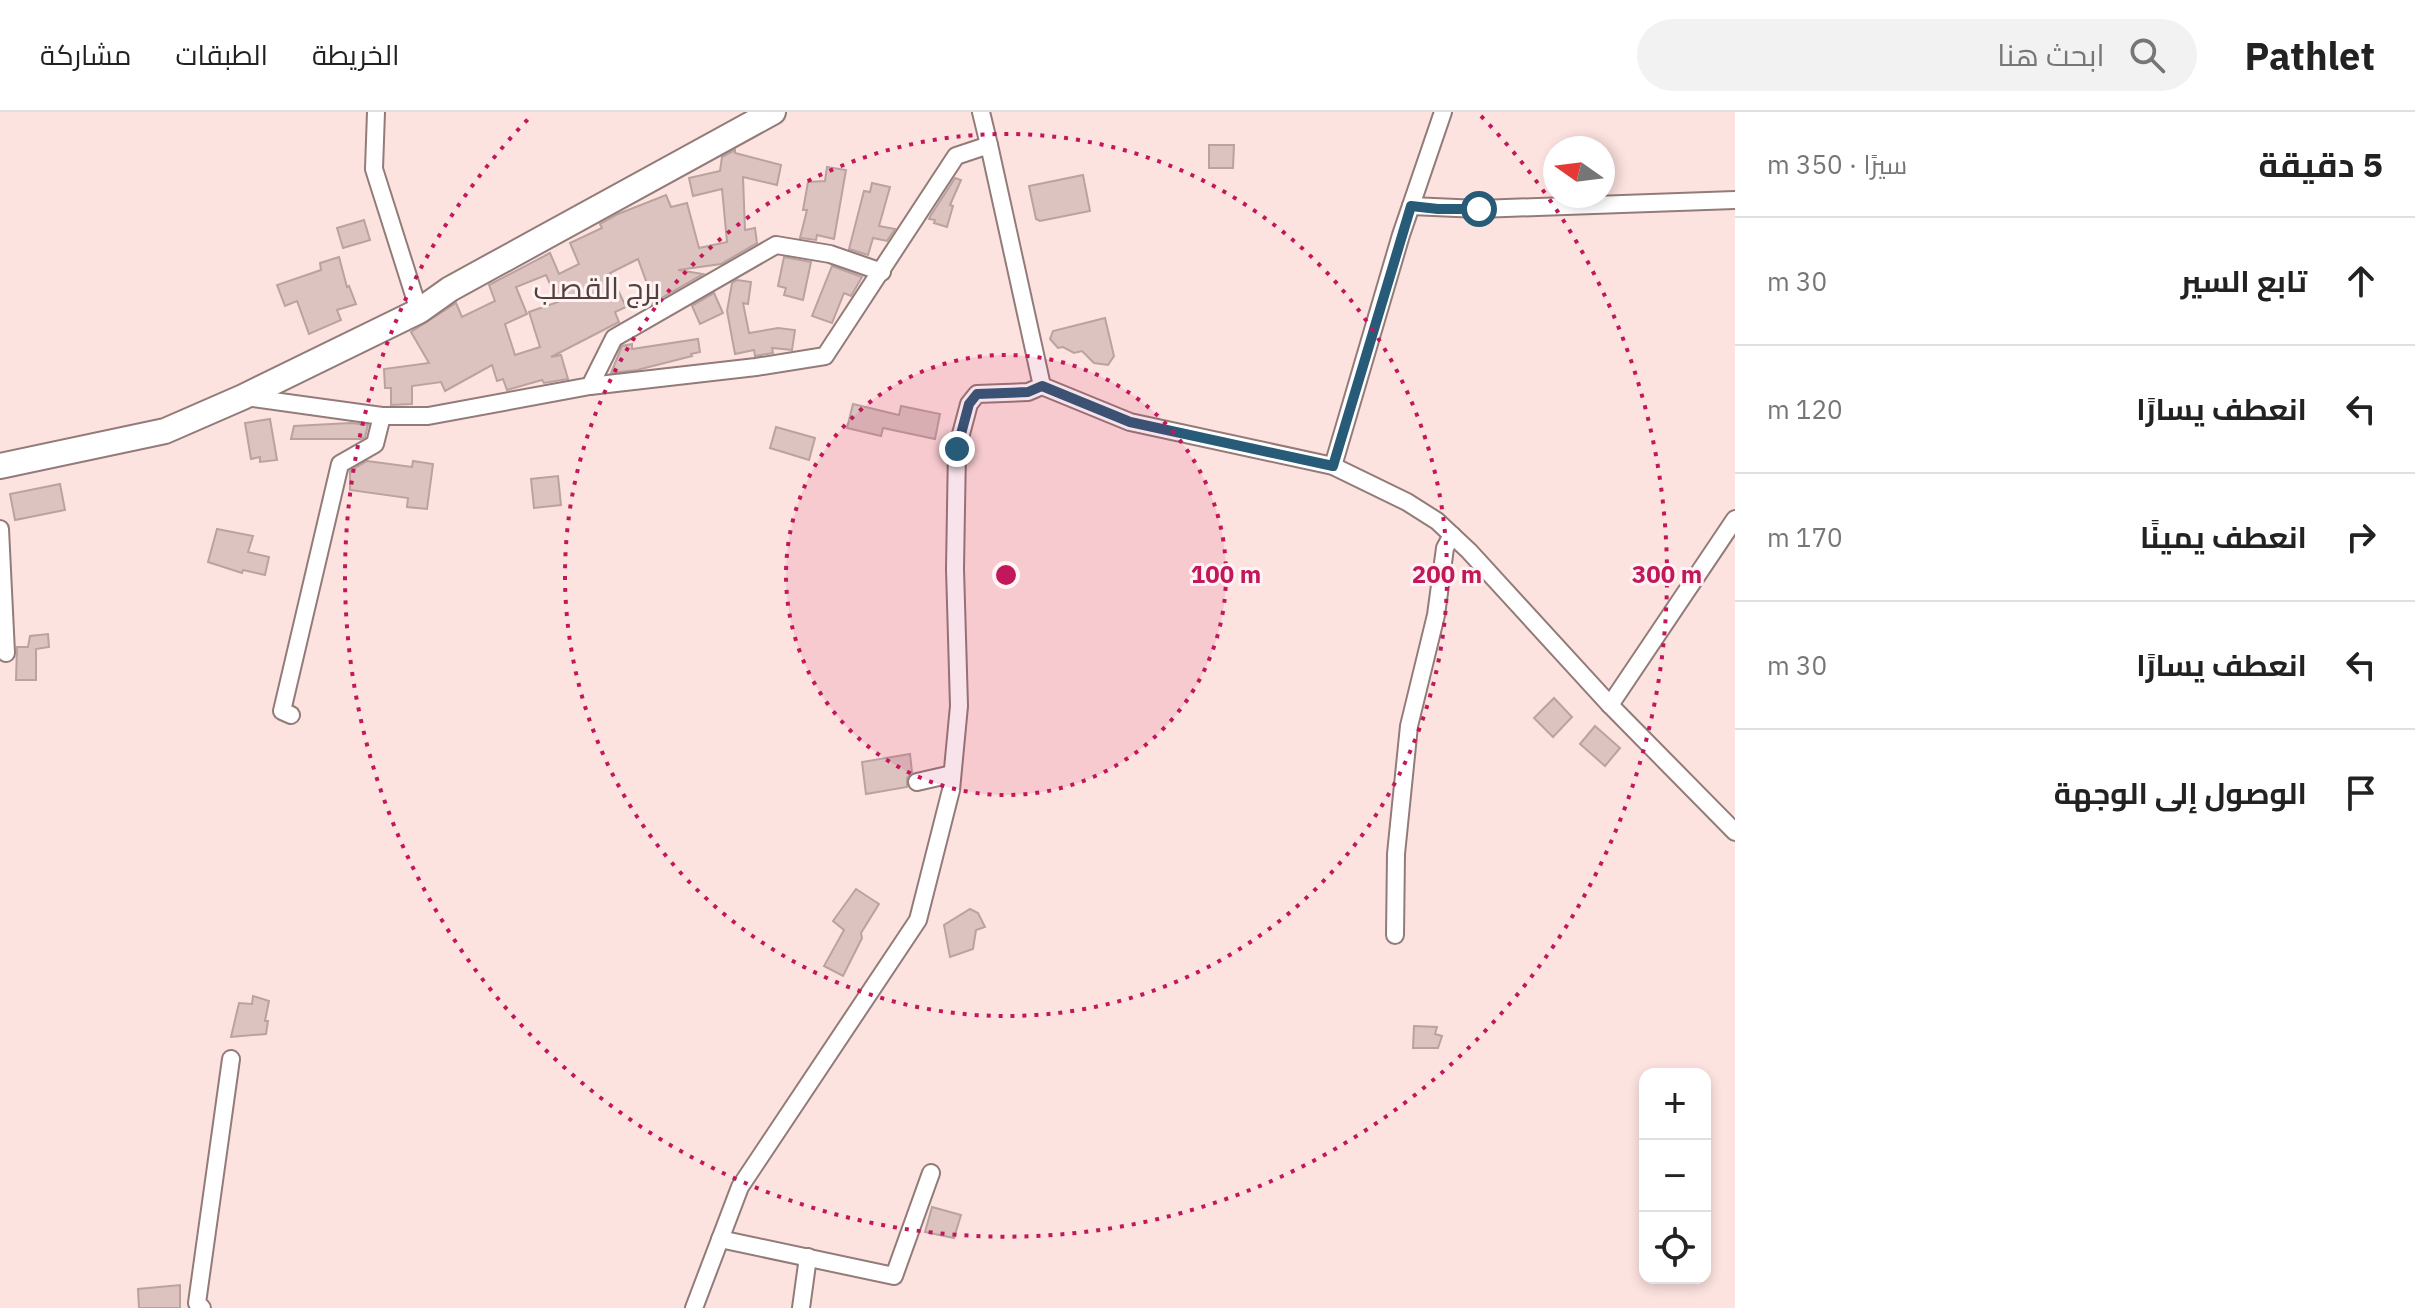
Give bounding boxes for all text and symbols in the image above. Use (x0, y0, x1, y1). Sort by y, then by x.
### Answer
search box (1637, 19, 2197, 91)
text: Pathlet (2245, 31, 2375, 80)
icon: search (2125, 33, 2169, 77)
text: ابحث هنا (1997, 35, 2105, 74)
text: مشاركة (40, 36, 131, 73)
text: الطبقات (175, 36, 268, 73)
text: الخريطة (312, 36, 399, 73)
north arrow (1543, 136, 1615, 208)
text: 5 دقيقة (2258, 142, 2383, 186)
text: سيرًا · 350 m (1767, 147, 1907, 181)
route start (1461, 191, 1497, 227)
icon: ahead (2339, 259, 2383, 303)
text: تابع السير (2181, 261, 2307, 300)
text: 30 m (1767, 264, 1827, 298)
district label: برج القصب (533, 268, 661, 309)
icon: left (2339, 387, 2383, 431)
text: انعطف يسارًا (2136, 389, 2307, 428)
text: 120 m (1767, 392, 1843, 426)
route end (939, 431, 975, 467)
icon: right (2339, 515, 2383, 559)
text: انعطف يمينًا (2140, 517, 2307, 556)
text: 170 m (1767, 520, 1843, 554)
text: 100 m (1191, 558, 1261, 590)
text: 200 m (1412, 558, 1482, 590)
text: 300 m (1632, 558, 1702, 590)
centre of rings (992, 561, 1020, 589)
icon: left (2339, 643, 2383, 687)
text: انعطف يسارًا (2136, 645, 2307, 684)
text: 30 m (1767, 648, 1827, 682)
icon: arrive (2339, 771, 2383, 815)
text: الوصول إلى الوجهة (2054, 773, 2307, 812)
map controls (1639, 1068, 1711, 1284)
button: + (1639, 1068, 1711, 1140)
button: − (1639, 1140, 1711, 1212)
button: locate (1639, 1212, 1711, 1284)

